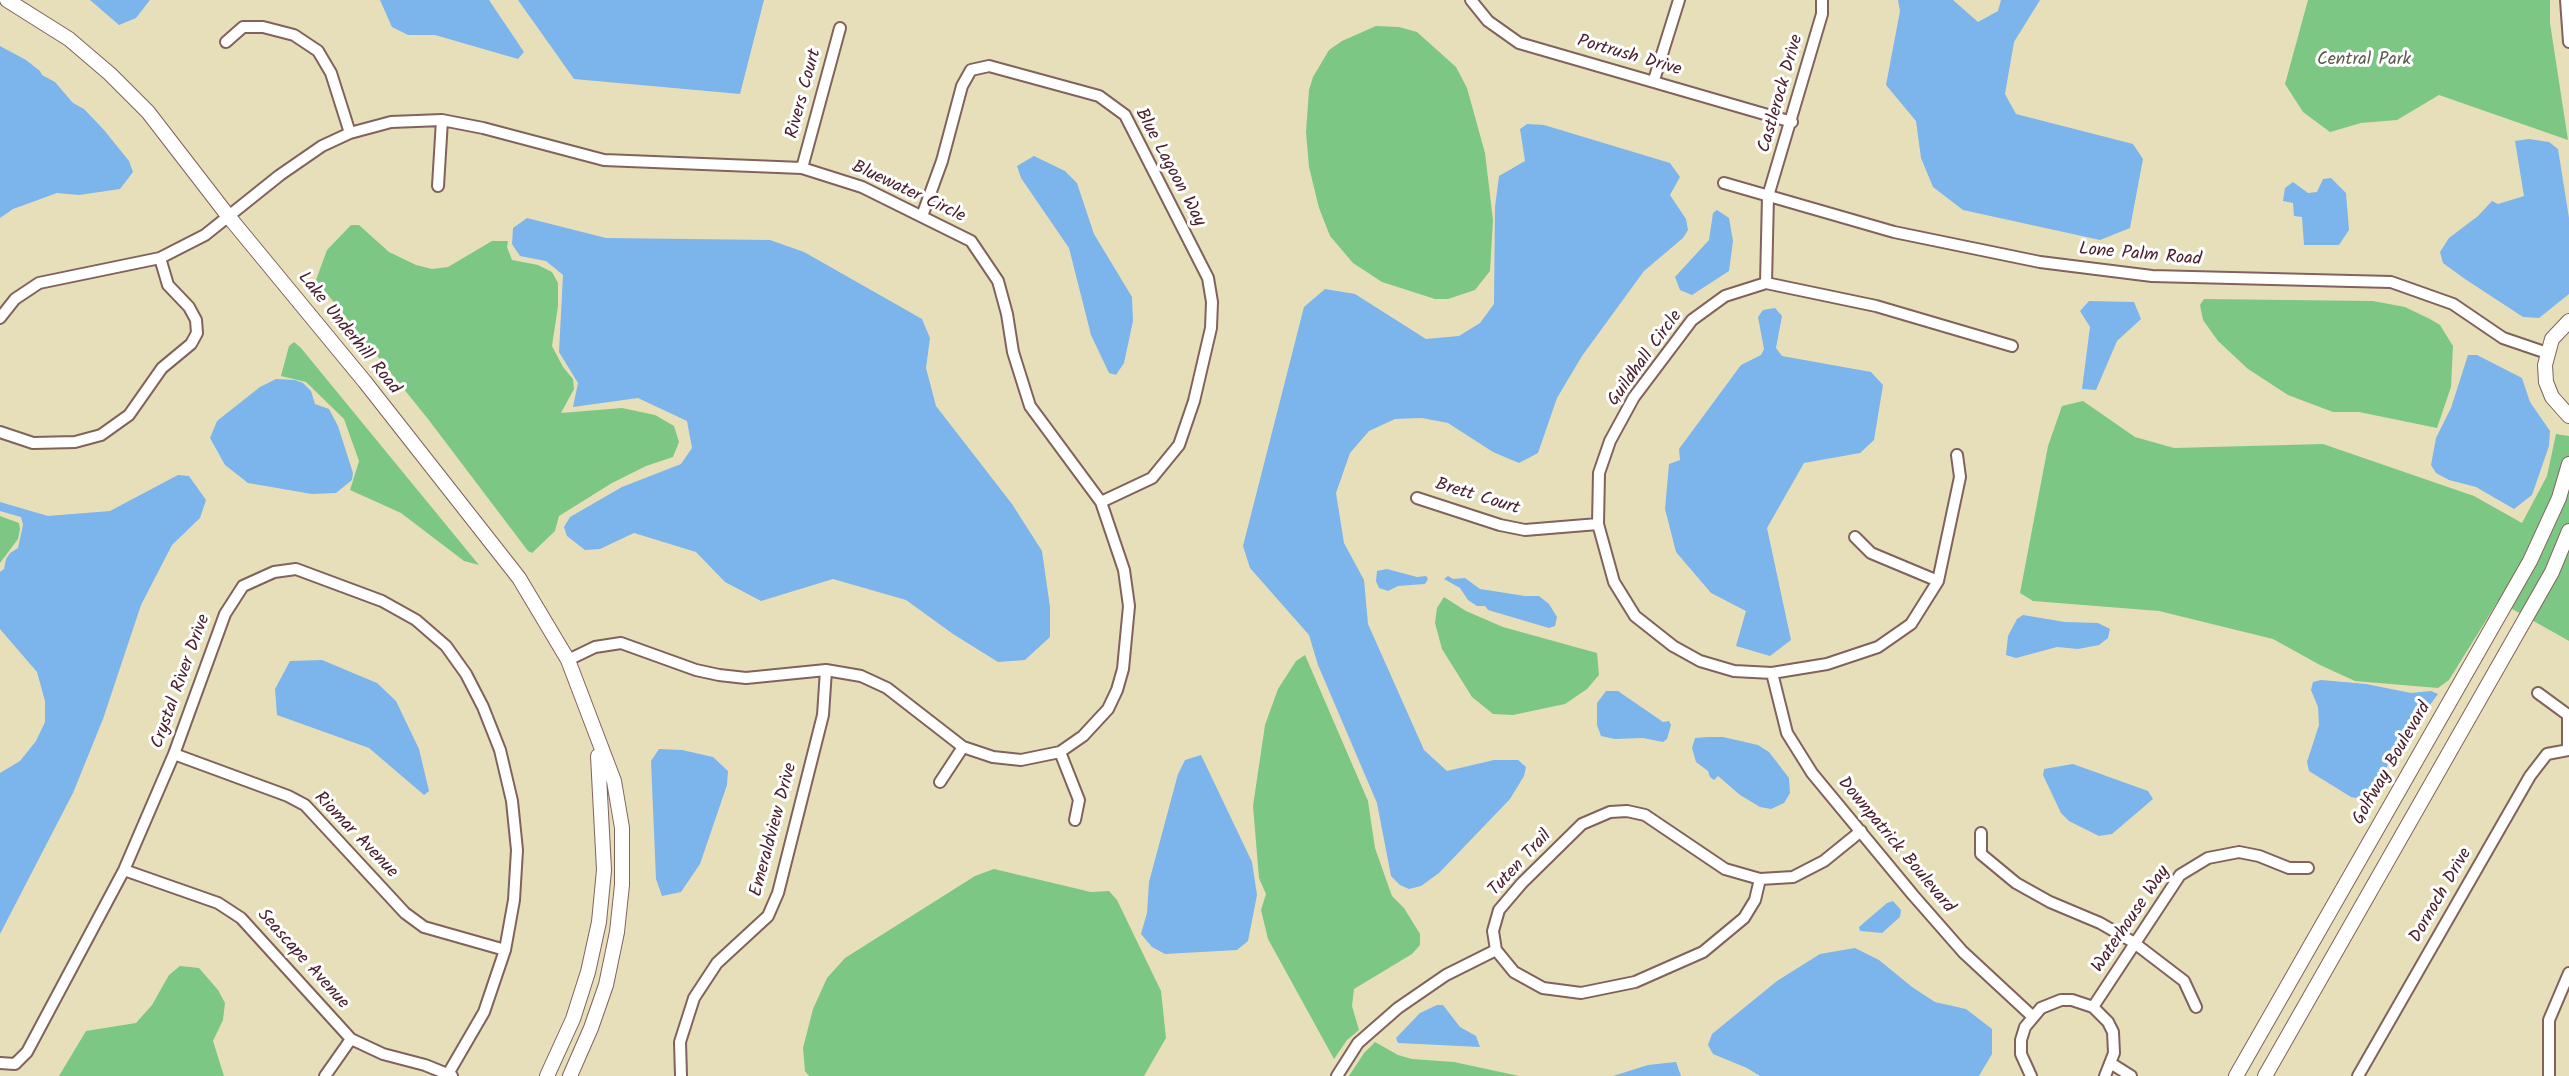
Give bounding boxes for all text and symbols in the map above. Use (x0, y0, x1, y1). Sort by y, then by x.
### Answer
street label: Portrush Drive (1574, 32, 1684, 82)
street label: Castlerock Drive (1755, 33, 1809, 155)
street label: Rivers Court (783, 47, 827, 141)
park label: Central Park (2317, 50, 2411, 72)
street label: Blue Lagoon Way (1129, 105, 1209, 231)
street label: Bluewater Circle (848, 157, 968, 229)
street label: Lone Palm Road (2078, 240, 2202, 272)
street label: Lake Underhill Road (292, 268, 404, 400)
street label: Guildhall Circle (1604, 307, 1688, 411)
street label: Brett Court (1432, 475, 1522, 521)
street label: Crystal River Drive (148, 612, 216, 752)
street label: Golfway Boulevard (2349, 699, 2437, 829)
street label: Emeraldview Drive (747, 761, 803, 899)
street label: Downpatrick Boulevard (1832, 773, 1958, 919)
street label: Riomar Avenue (308, 788, 402, 884)
street label: Tuten Trail (1485, 826, 1557, 902)
street label: Dornoch Drive (2406, 845, 2478, 947)
street label: Waterhouse Way (2088, 863, 2176, 977)
street label: Seascape Avenue (251, 906, 353, 1014)

